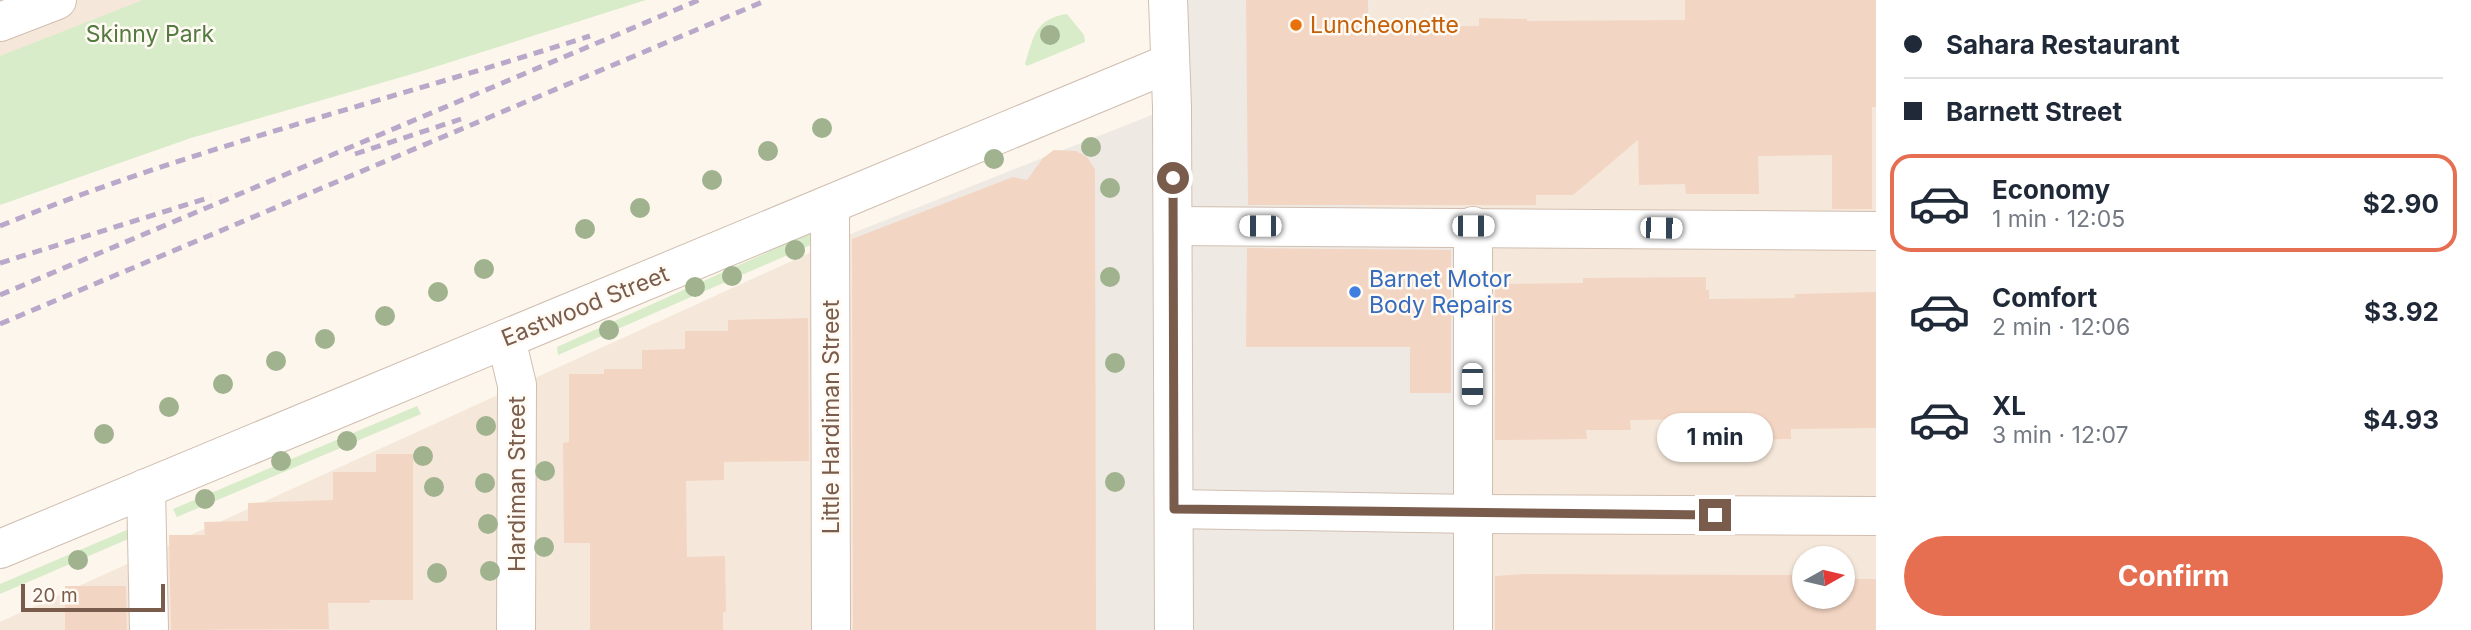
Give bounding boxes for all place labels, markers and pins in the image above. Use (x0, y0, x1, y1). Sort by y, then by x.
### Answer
place label: Luncheonette (1310, 11, 1459, 39)
marker: Luncheonette (1288, 17, 1304, 33)
place label: Barnet Motor Body Repairs (1369, 265, 1513, 319)
marker: Barnet Motor Body Repairs (1347, 284, 1363, 300)

